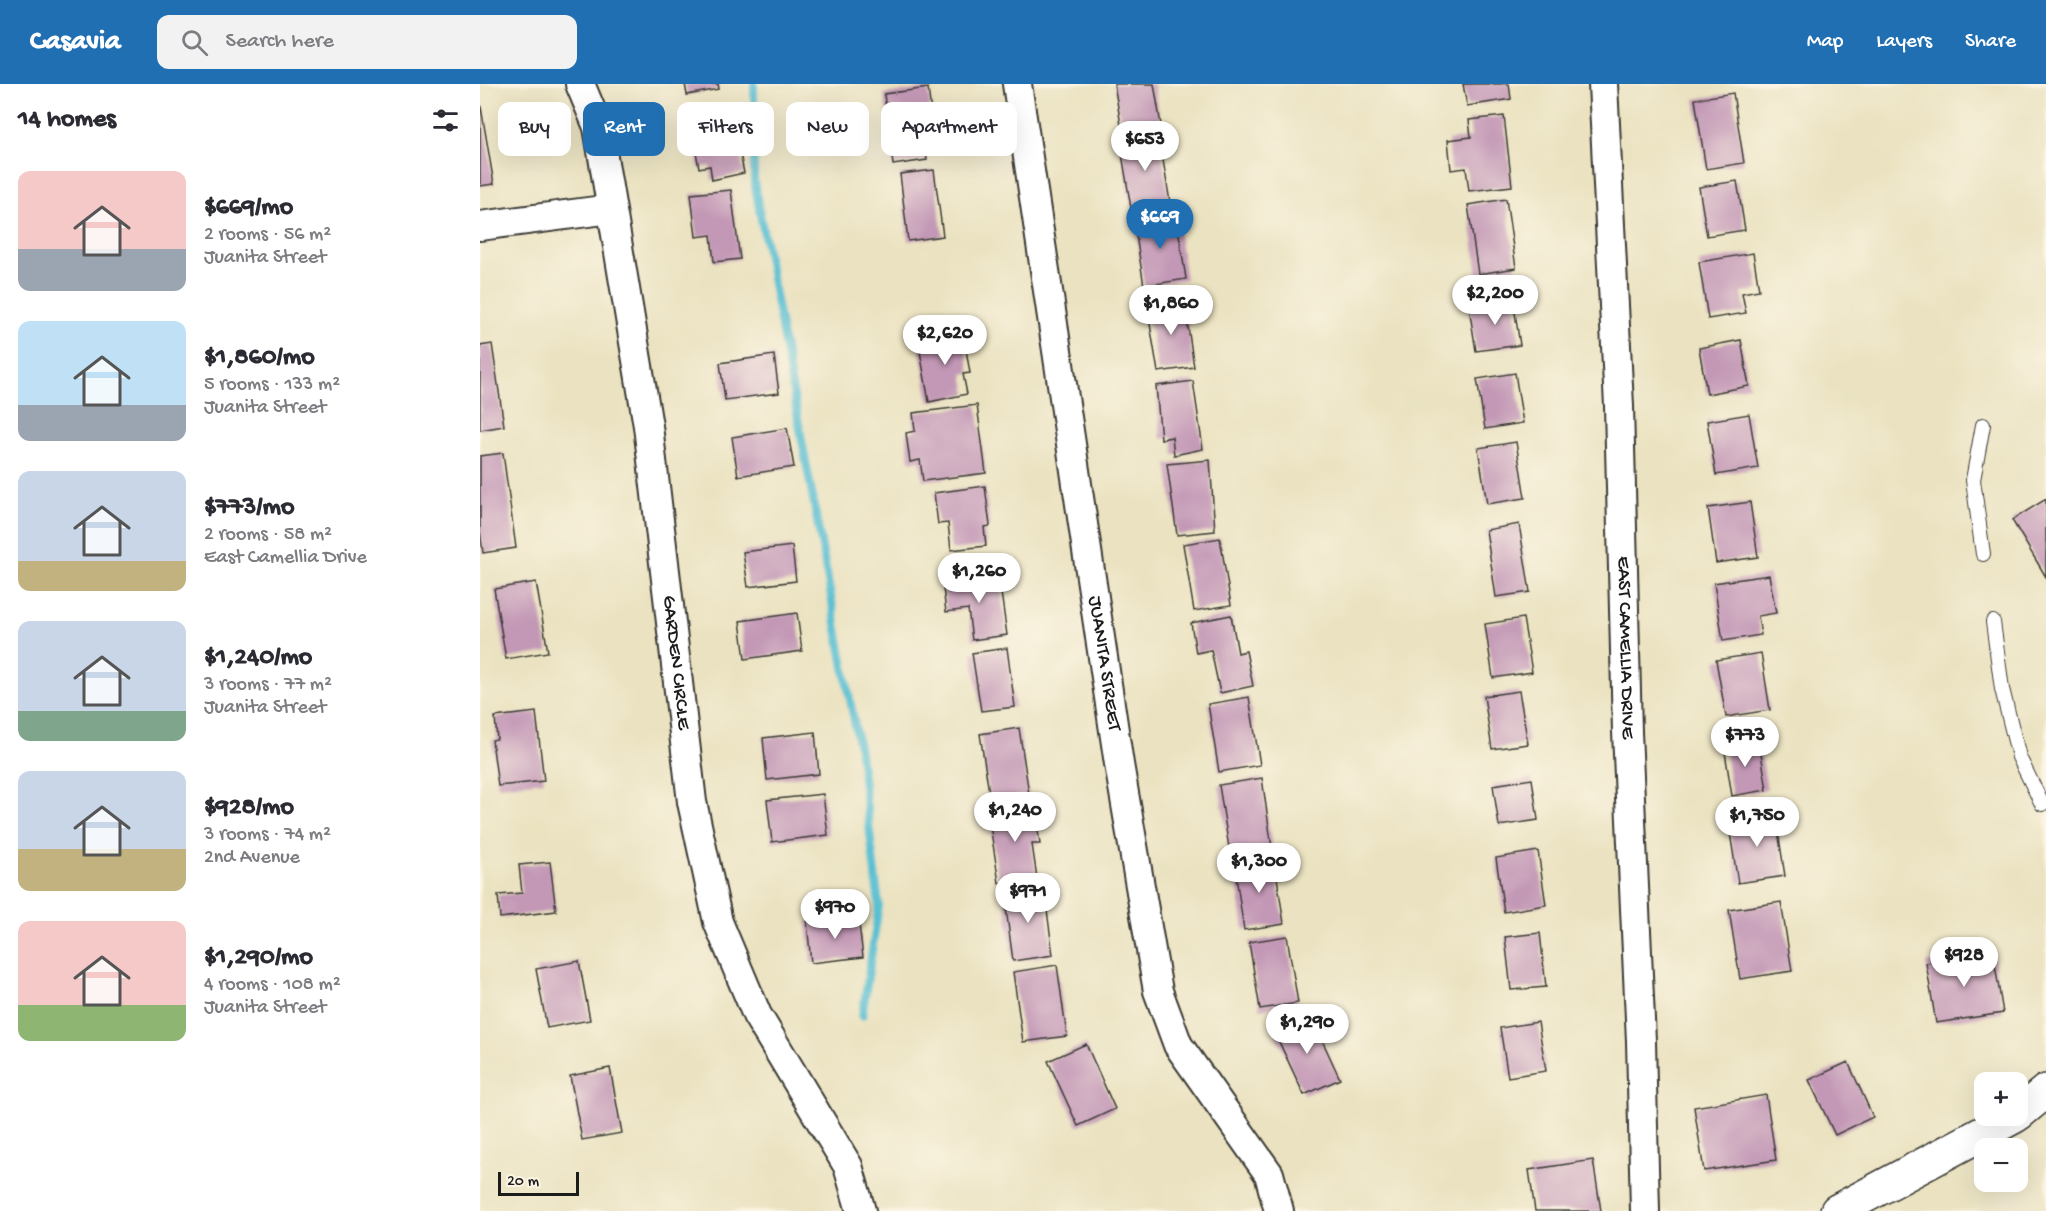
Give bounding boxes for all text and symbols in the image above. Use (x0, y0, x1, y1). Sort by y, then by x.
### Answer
search box (157, 15, 577, 69)
text: Casavia (30, 26, 121, 59)
icon: search (178, 26, 211, 59)
text: Search here (226, 29, 334, 55)
text: Map (1807, 30, 1843, 55)
text: Layers (1876, 30, 1932, 55)
text: Share (1965, 30, 2016, 55)
chip: Buy (498, 102, 571, 156)
chip: Rent (583, 102, 665, 156)
chip: Filters (677, 102, 774, 156)
chip: New (786, 102, 869, 156)
chip: Apartment (881, 102, 1017, 156)
icon: filters (429, 104, 462, 137)
text: 14 homes (18, 105, 116, 136)
pin: $653 (1109, 121, 1181, 172)
text: $653 (1125, 129, 1165, 152)
text: $669/mo (204, 193, 293, 224)
icon: home (66, 195, 138, 267)
pin: $669 (1124, 199, 1196, 250)
text: $669 (1140, 207, 1180, 230)
text: 2 rooms · 56 m² (204, 224, 331, 247)
text: Juanita Street (204, 247, 326, 270)
pin: $2,200 (1446, 275, 1544, 326)
text: $2,200 (1466, 283, 1524, 306)
pin: $1,860 (1122, 285, 1220, 336)
text: $1,860 (1143, 293, 1199, 316)
pin: $2,620 (896, 315, 994, 366)
text: $2,620 (917, 323, 973, 346)
text: $1,860/mo (204, 343, 315, 374)
icon: home (66, 345, 138, 417)
text: 5 rooms · 133 m² (204, 374, 340, 397)
text: Juanita Street (204, 397, 326, 420)
text: $773/mo (204, 493, 294, 524)
icon: home (66, 495, 138, 567)
text: 2 rooms · 58 m² (204, 524, 332, 547)
text: East Camellia Drive (204, 547, 367, 570)
pin: $1,260 (930, 553, 1028, 604)
street label: EAST CAMELLIA DRIVE (1611, 556, 1639, 741)
text: $1,260 (952, 561, 1006, 584)
street label: GARDEN CIRCLE (656, 594, 695, 733)
street label: JUANITA STREET (1082, 594, 1126, 734)
text: $1,240/mo (204, 643, 312, 674)
icon: home (66, 645, 138, 717)
text: 3 rooms · 77 m² (204, 674, 332, 697)
text: Juanita Street (204, 697, 326, 720)
pin: $773 (1709, 717, 1781, 768)
text: $773 (1725, 725, 1765, 748)
pin: $1,240 (966, 792, 1064, 843)
text: $928/mo (204, 793, 294, 824)
icon: home (66, 795, 138, 867)
pin: $1,750 (1708, 797, 1806, 848)
text: $1,240 (988, 800, 1042, 823)
text: $1,750 (1729, 805, 1785, 828)
text: 3 rooms · 74 m² (204, 824, 331, 847)
pin: $1,300 (1210, 843, 1308, 894)
text: 2nd Avenue (204, 847, 300, 870)
text: $1,300 (1231, 851, 1287, 874)
pin: $971 (992, 873, 1064, 924)
text: $971 (1009, 881, 1047, 904)
pin: $970 (799, 889, 871, 940)
text: $970 (815, 897, 855, 920)
pin: $928 (1928, 937, 2000, 988)
text: $1,290/mo (204, 943, 313, 974)
icon: home (66, 945, 138, 1017)
text: $928 (1944, 945, 1984, 968)
text: 4 rooms · 108 m² (204, 974, 341, 997)
text: Juanita Street (204, 997, 326, 1020)
pin: $1,290 (1258, 1004, 1356, 1055)
text: $1,290 (1280, 1012, 1334, 1035)
map controls (1974, 1072, 2028, 1192)
button: + (1974, 1072, 2028, 1126)
button: − (1974, 1138, 2028, 1192)
scale bar (498, 1169, 579, 1196)
text: 20 m (507, 1173, 539, 1192)

